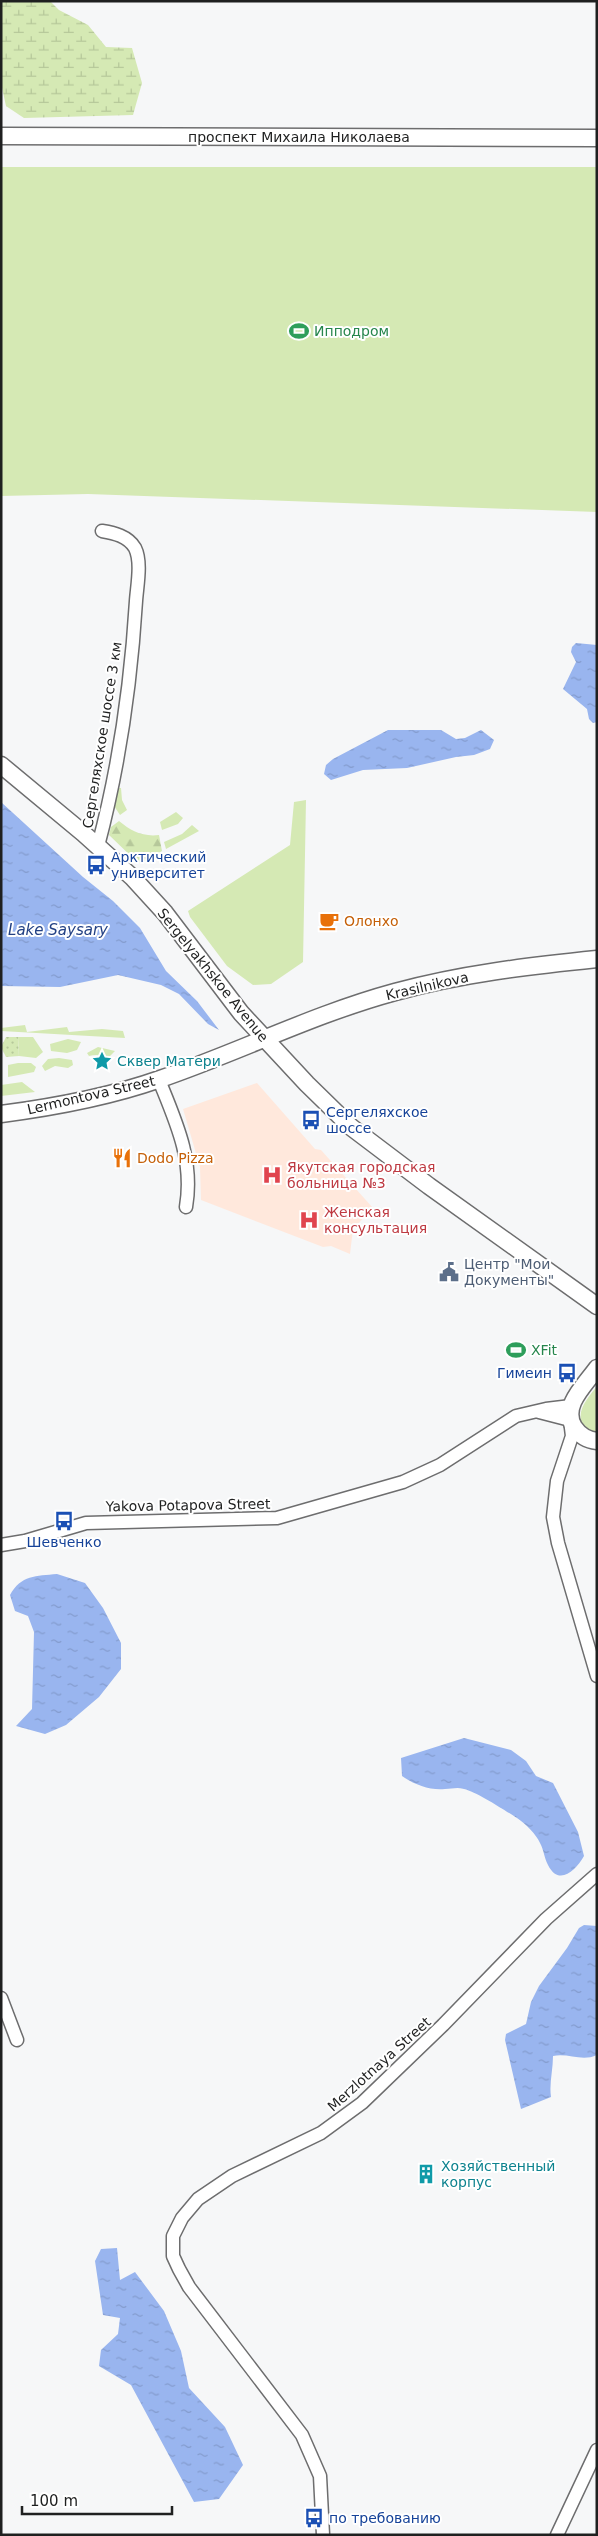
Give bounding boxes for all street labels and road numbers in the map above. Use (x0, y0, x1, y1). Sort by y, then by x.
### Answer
street label: проспект Михаила Николаева (188, 129, 410, 145)
street label: Сергеляхское шоссе 3 км (79, 640, 125, 830)
street label: Sergelyakhskoe Avenue (154, 905, 272, 1045)
street label: Krasilnikova (384, 969, 470, 1003)
street label: Lermontova Street (26, 1072, 157, 1117)
street label: Yakova Potapova Street (105, 1496, 271, 1514)
street label: Merzlotnaya Street (324, 2013, 434, 2114)

